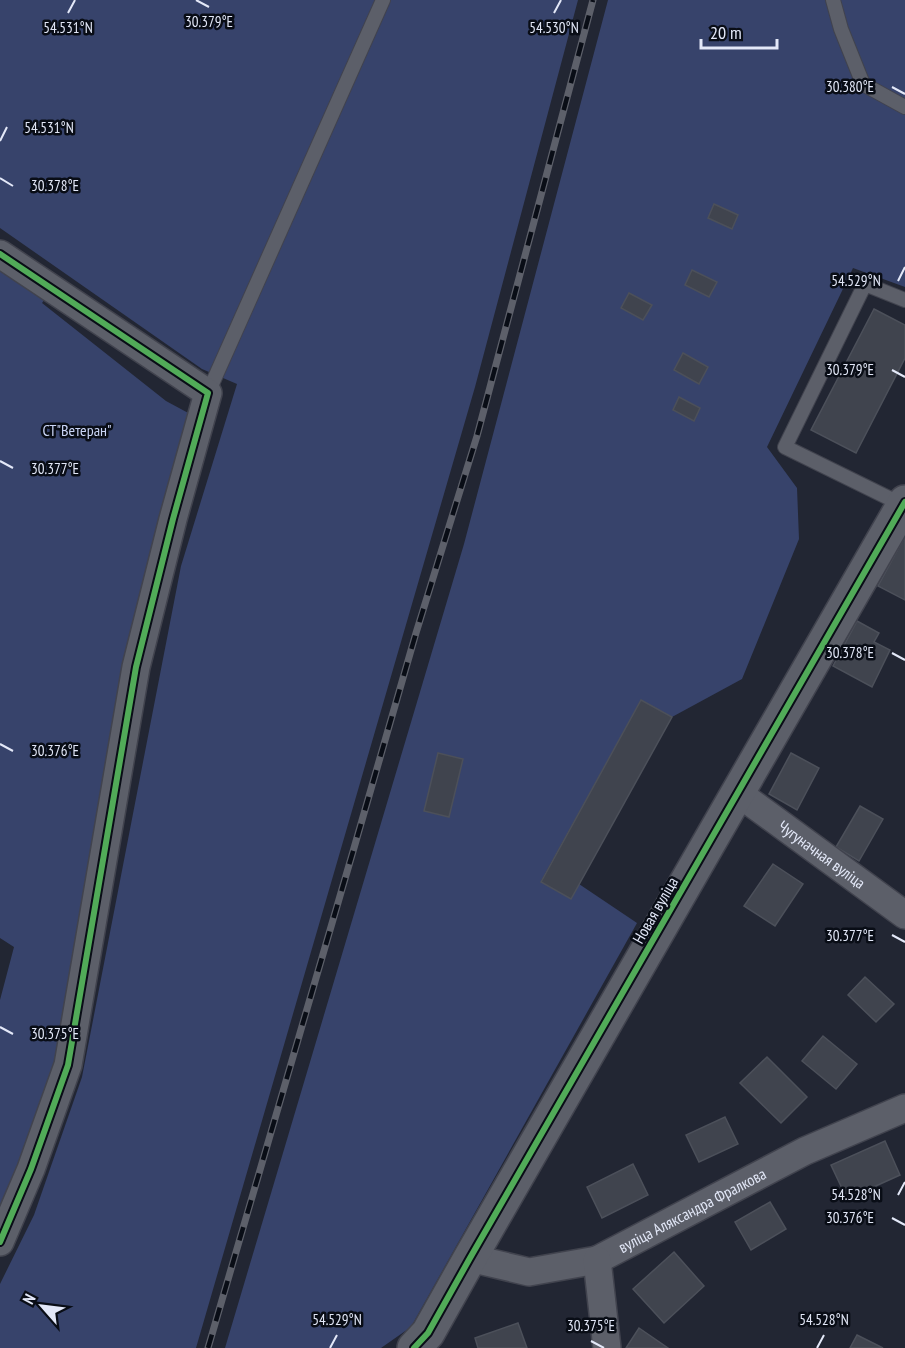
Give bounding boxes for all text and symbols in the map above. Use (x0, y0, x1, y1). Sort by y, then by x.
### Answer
text: 30.379°E (185, 12, 233, 31)
scale bar (701, 12, 778, 50)
text: 54.531°N (43, 18, 93, 37)
text: 54.530°N (529, 18, 579, 37)
text: 20 m (710, 21, 742, 44)
text: 30.380°E (826, 77, 874, 96)
text: 54.531°N (24, 118, 74, 137)
text: 30.378°E (31, 176, 79, 195)
text: 54.529°N (831, 271, 881, 290)
text: 30.379°E (826, 360, 874, 379)
park label: СТ"Ветеран" (42, 420, 112, 440)
text: 30.377°E (31, 459, 79, 478)
text: 30.378°E (826, 643, 874, 662)
text: 30.376°E (31, 741, 79, 760)
street label: Чугуначная вуліца (774, 816, 869, 893)
street label: Новая вуліца (628, 873, 682, 947)
text: 30.377°E (826, 926, 874, 945)
text: 30.375°E (31, 1024, 79, 1043)
street label: вуліца Аляксандра Фралкова (615, 1163, 769, 1257)
text: 54.528°N (831, 1185, 881, 1204)
text: 30.376°E (826, 1208, 874, 1227)
north arrow (12, 1276, 72, 1336)
text: N (18, 1290, 40, 1307)
text: 54.529°N (312, 1310, 362, 1329)
text: 54.528°N (799, 1310, 849, 1329)
text: 30.375°E (567, 1316, 615, 1335)

